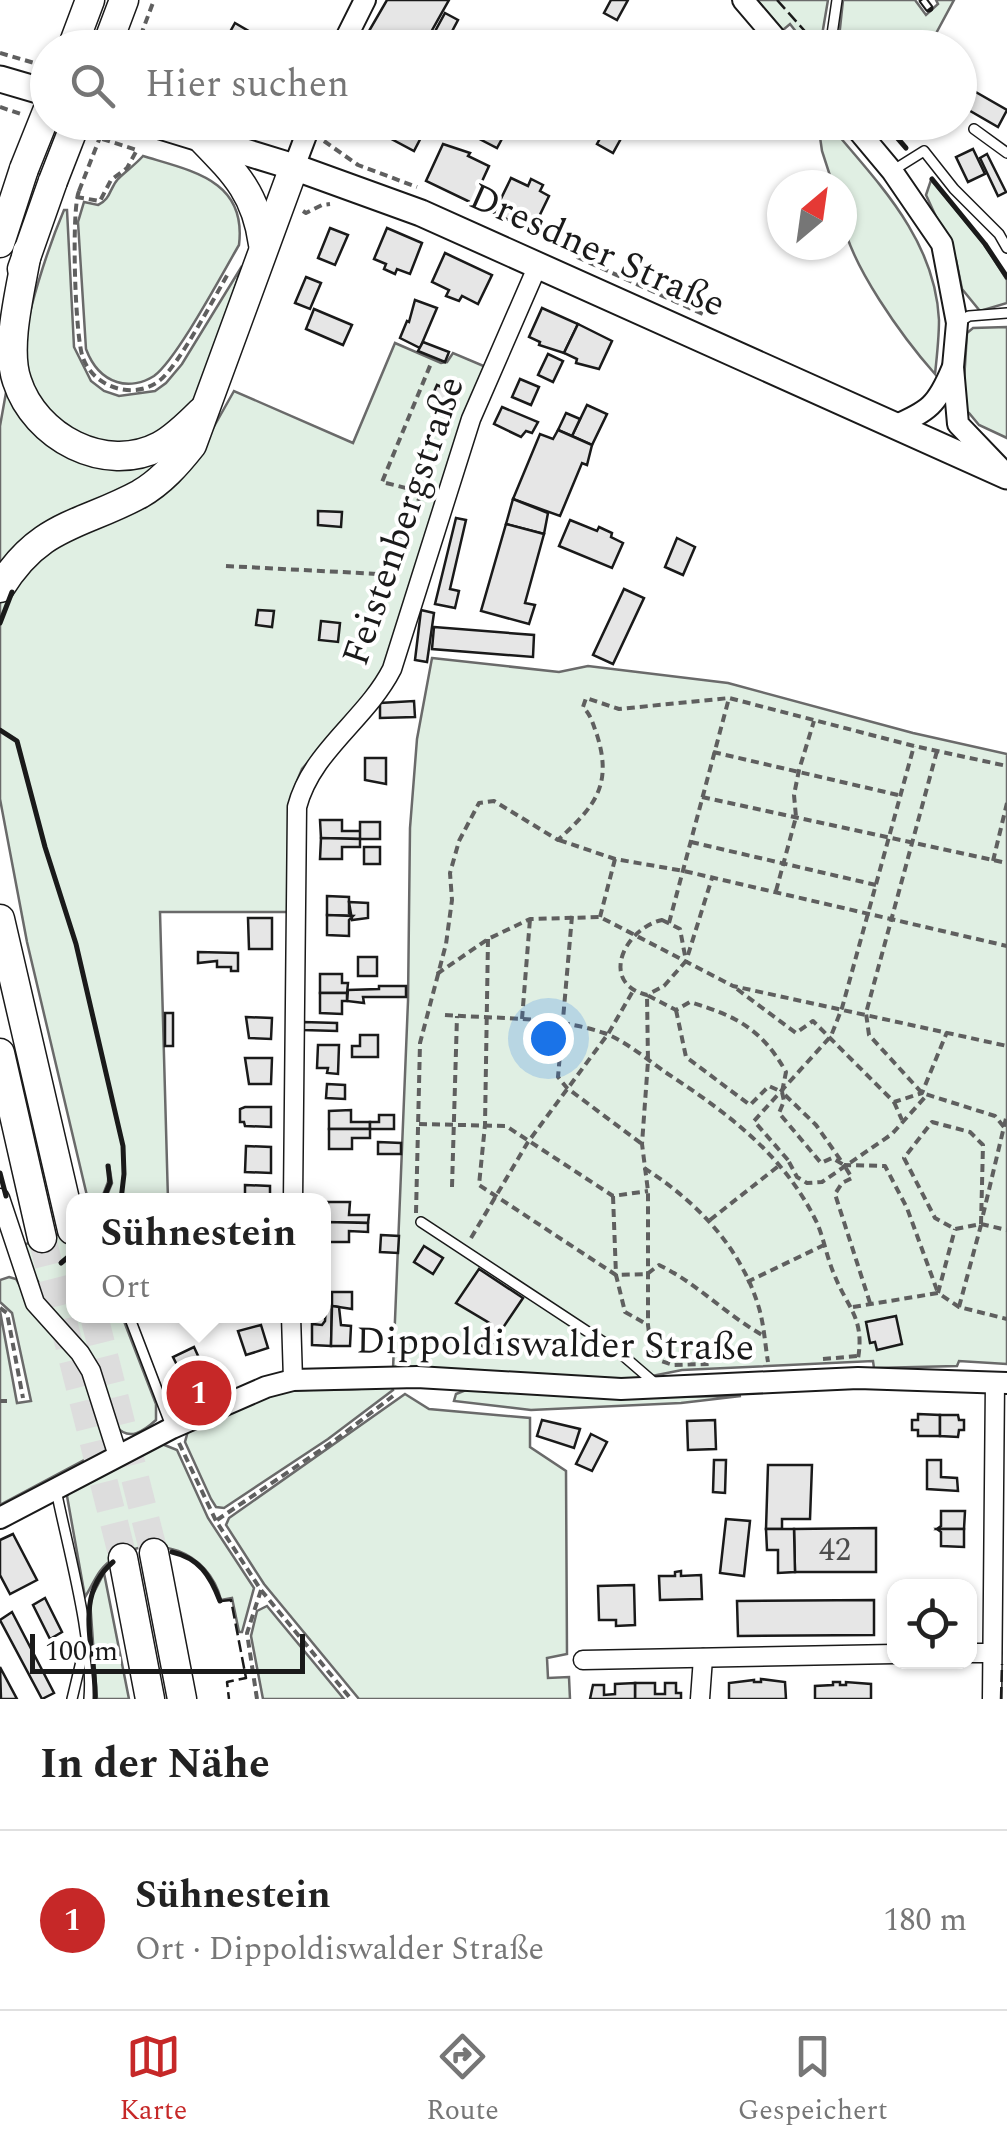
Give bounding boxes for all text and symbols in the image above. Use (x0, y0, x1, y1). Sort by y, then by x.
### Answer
search box (30, 30, 977, 140)
text: Hier suchen (145, 56, 349, 114)
icon: search (65, 58, 120, 113)
street label: Dresdner Straße (459, 168, 735, 334)
north arrow (767, 170, 857, 260)
street label: Feistenbergstraße (327, 368, 481, 674)
your location (523, 1013, 574, 1064)
popup (66, 1193, 331, 1323)
text: Sühnestein (101, 1205, 296, 1263)
text: Ort (101, 1263, 150, 1312)
street label: Dippoldiswalder Straße (356, 1313, 754, 1377)
pin: 1 (166, 1356, 232, 1430)
house number: 42 (819, 1526, 851, 1575)
map controls (887, 1579, 977, 1669)
button: locate (887, 1579, 977, 1669)
scale bar (30, 1629, 305, 1674)
text: 100 m (45, 1630, 118, 1673)
text: In der Nähe (40, 1733, 270, 1796)
text: Sühnestein (135, 1867, 331, 1925)
text: 1 (64, 1896, 81, 1945)
text: 180 m (883, 1896, 967, 1945)
text: Ort · Dippoldiswalder Straße (135, 1925, 544, 1974)
tab: Karte (119, 2029, 187, 2132)
tab: Route (426, 2029, 499, 2132)
tab: Gespeichert (738, 2029, 888, 2132)

